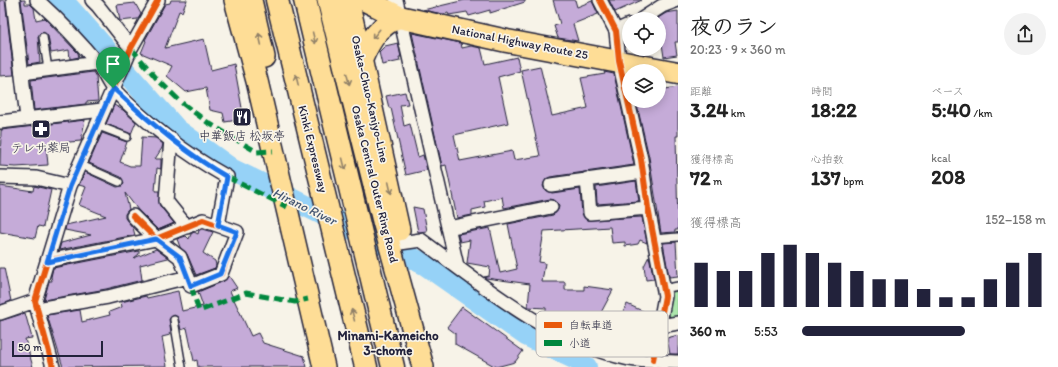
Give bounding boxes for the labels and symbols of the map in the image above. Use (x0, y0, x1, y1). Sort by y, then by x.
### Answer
street label: National Highway Route 25 (451, 22, 589, 62)
one-way arrow (371, 28, 380, 39)
one-way arrow (311, 31, 318, 44)
one-way arrow (256, 33, 264, 46)
street label: Osaka-Chuo-Kanjyo-Line (349, 34, 392, 164)
pin (96, 47, 130, 88)
one-way arrow (344, 72, 352, 85)
one-way arrow (292, 74, 300, 87)
street label: Kinki Expressway (295, 104, 331, 194)
street label: Osaka Central Outer Ring Road (349, 104, 401, 265)
restaurant icon: 中華飯店 松坂亭 (231, 106, 253, 128)
pharmacy icon: テレサ薬局 (30, 118, 52, 140)
place label: 中華飯店 松坂亭 (199, 129, 285, 143)
place label: テレサ薬局 (11, 141, 71, 155)
one-way arrow (341, 158, 349, 171)
one-way arrow (387, 181, 395, 194)
water label: Hirano River (271, 185, 341, 229)
one-way arrow (349, 309, 357, 322)
legend (536, 311, 668, 357)
text: 自転車道 (569, 319, 613, 332)
district label: Minami-Kameicho 3-chome (337, 328, 439, 358)
text: 小道 (569, 337, 591, 350)
scale bar (12, 339, 103, 358)

